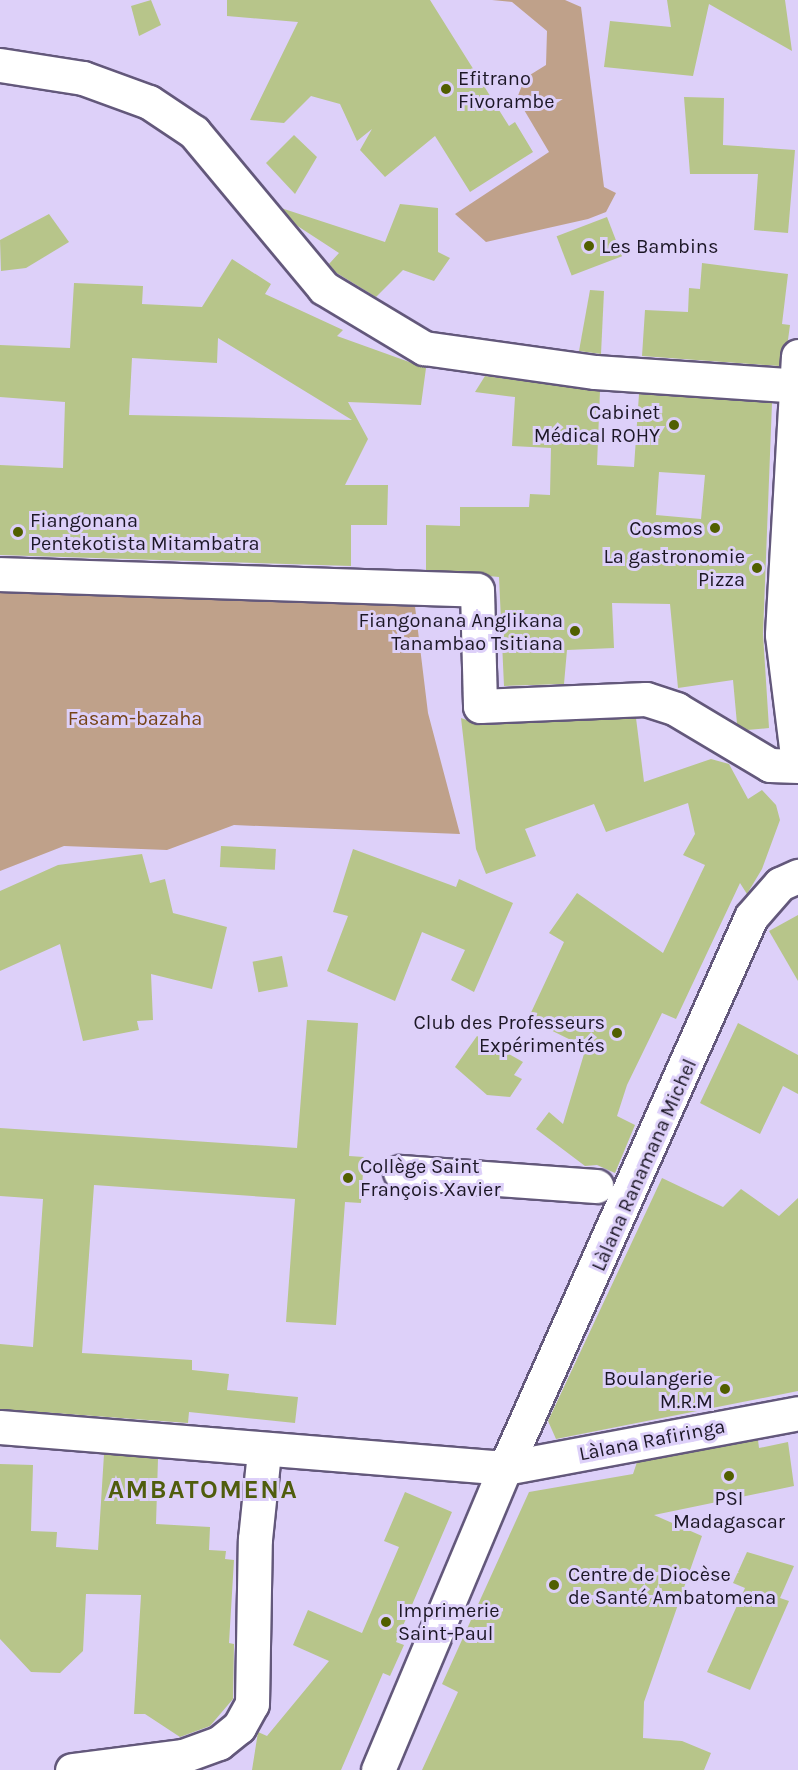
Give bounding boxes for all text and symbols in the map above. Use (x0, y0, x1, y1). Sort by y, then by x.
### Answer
place label: Efitrano Fivorambe (458, 66, 554, 113)
marker: Efitrano Fivorambe (439, 82, 453, 96)
place label: Les Bambins (601, 234, 718, 258)
marker: Les Bambins (582, 239, 596, 253)
place label: Cabinet Médical ROHY (534, 401, 660, 448)
marker: Cabinet Médical ROHY (665, 416, 683, 434)
place label: Fiangonana Pentekotista Mitambatra (30, 508, 259, 555)
place label: Cosmos (629, 516, 703, 540)
marker: Cosmos (708, 521, 722, 535)
marker: Fiangonana Pentekotista Mitambatra (11, 525, 25, 539)
place label: La gastronomie Pizza (603, 544, 745, 591)
marker: La gastronomie Pizza (750, 561, 764, 575)
place label: Fiangonana Anglikana Tanambao Tsitiana (359, 608, 563, 655)
marker: Fiangonana Anglikana Tanambao Tsitiana (568, 624, 582, 638)
park label: Fasam-bazaha (68, 706, 202, 730)
place label: Club des Professeurs Expérimentés (414, 1010, 605, 1057)
marker: Club des Professeurs Expérimentés (610, 1026, 624, 1040)
street label: Làlana Ranamana Michel (586, 1055, 702, 1275)
place label: Collège Saint François Xavier (360, 1154, 501, 1201)
marker: Collège Saint François Xavier (341, 1171, 355, 1185)
place label: Boulangerie M.R.M (604, 1366, 713, 1413)
marker: Boulangerie M.R.M (718, 1382, 732, 1396)
street label: Làlana Rafiringa (577, 1414, 727, 1466)
marker: PSI Madagascar (722, 1469, 736, 1483)
district label: AMBATOMENA (108, 1474, 298, 1506)
place label: PSI Madagascar (673, 1486, 785, 1533)
place label: Centre de Diocèse de Santé Ambatomena (568, 1562, 776, 1609)
marker: Centre de Diocèse de Santé Ambatomena (545, 1576, 563, 1594)
place label: Imprimerie Saint-Paul (398, 1598, 500, 1645)
marker: Imprimerie Saint-Paul (379, 1615, 393, 1629)

